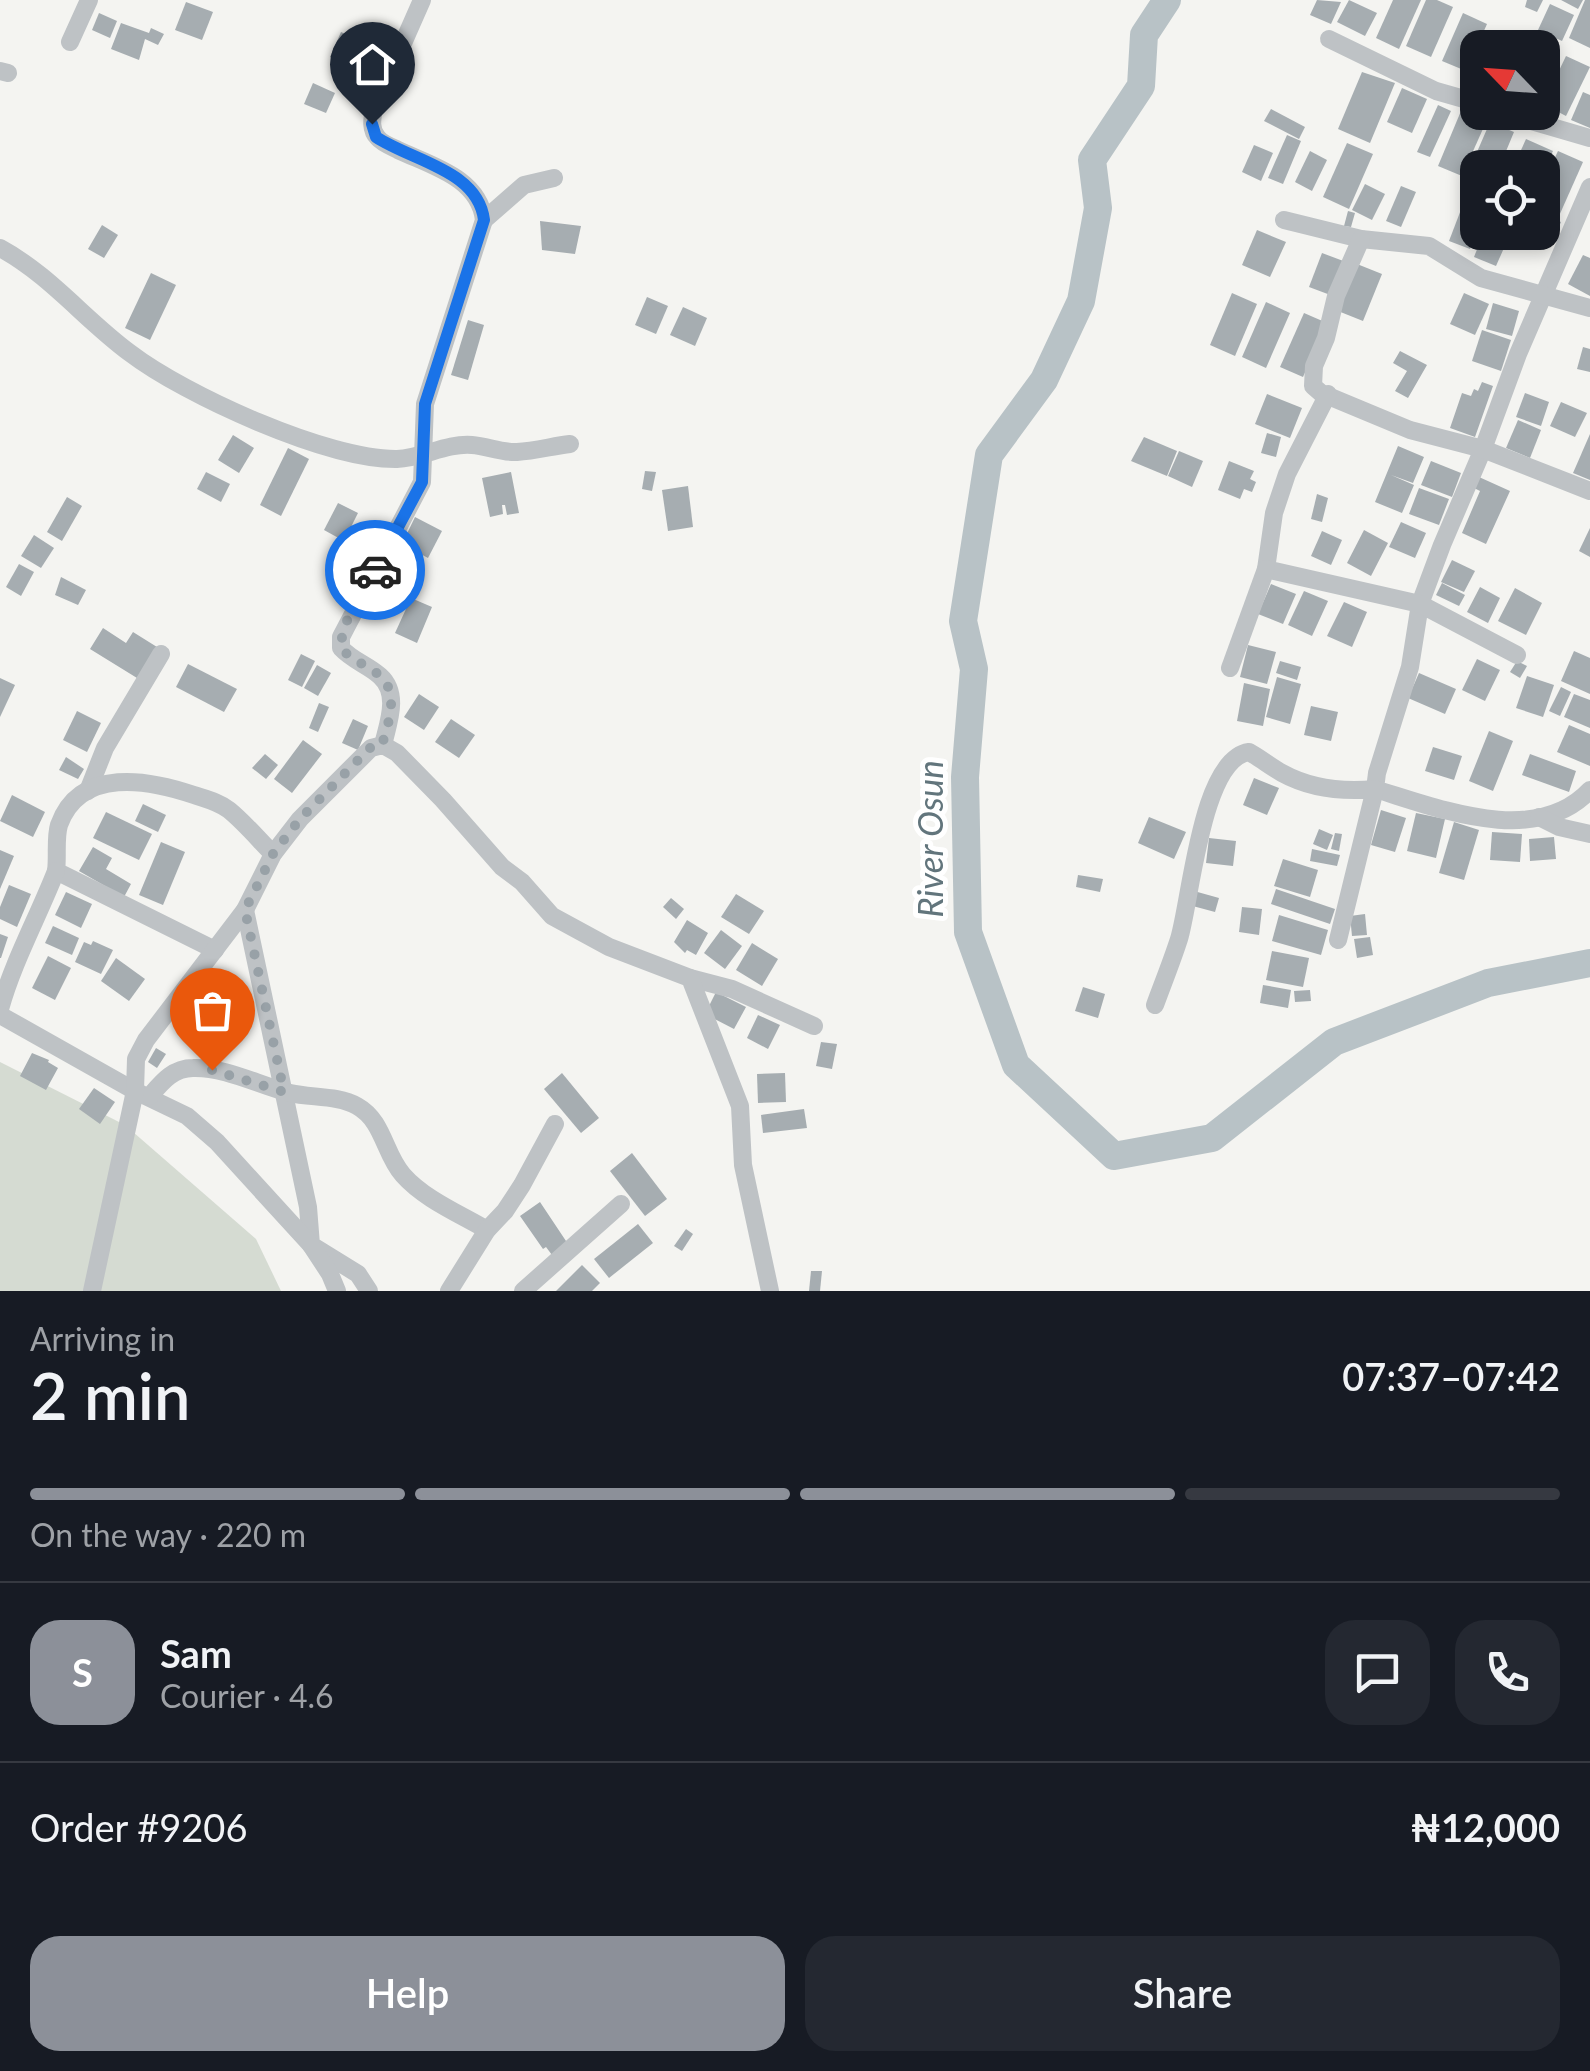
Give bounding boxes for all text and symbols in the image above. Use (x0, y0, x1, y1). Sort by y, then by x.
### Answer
pin (330, 22, 415, 125)
north arrow (1460, 30, 1560, 130)
map controls (1460, 30, 1560, 250)
icon: home (345, 37, 400, 92)
button: locate (1460, 150, 1560, 250)
courier (325, 520, 425, 620)
icon: car (348, 543, 403, 598)
water label: River Osun (908, 760, 950, 918)
pin (170, 968, 255, 1071)
icon: bag (185, 983, 240, 1038)
text: Arriving in (30, 1319, 175, 1358)
text: 07:37–07:42 (1342, 1353, 1560, 1399)
text: 2 min (30, 1356, 190, 1434)
text: On the way · 220 m (30, 1515, 306, 1554)
button: chat (1325, 1620, 1430, 1725)
button: phone (1455, 1620, 1560, 1725)
text: Sam (160, 1630, 232, 1676)
text: S (72, 1649, 93, 1695)
text: Courier · 4.6 (160, 1676, 334, 1715)
text: Order #9206 (30, 1804, 247, 1850)
text: ₦12,000 (1411, 1804, 1560, 1850)
button: Help (30, 1936, 785, 2051)
button: Share (805, 1936, 1560, 2051)

